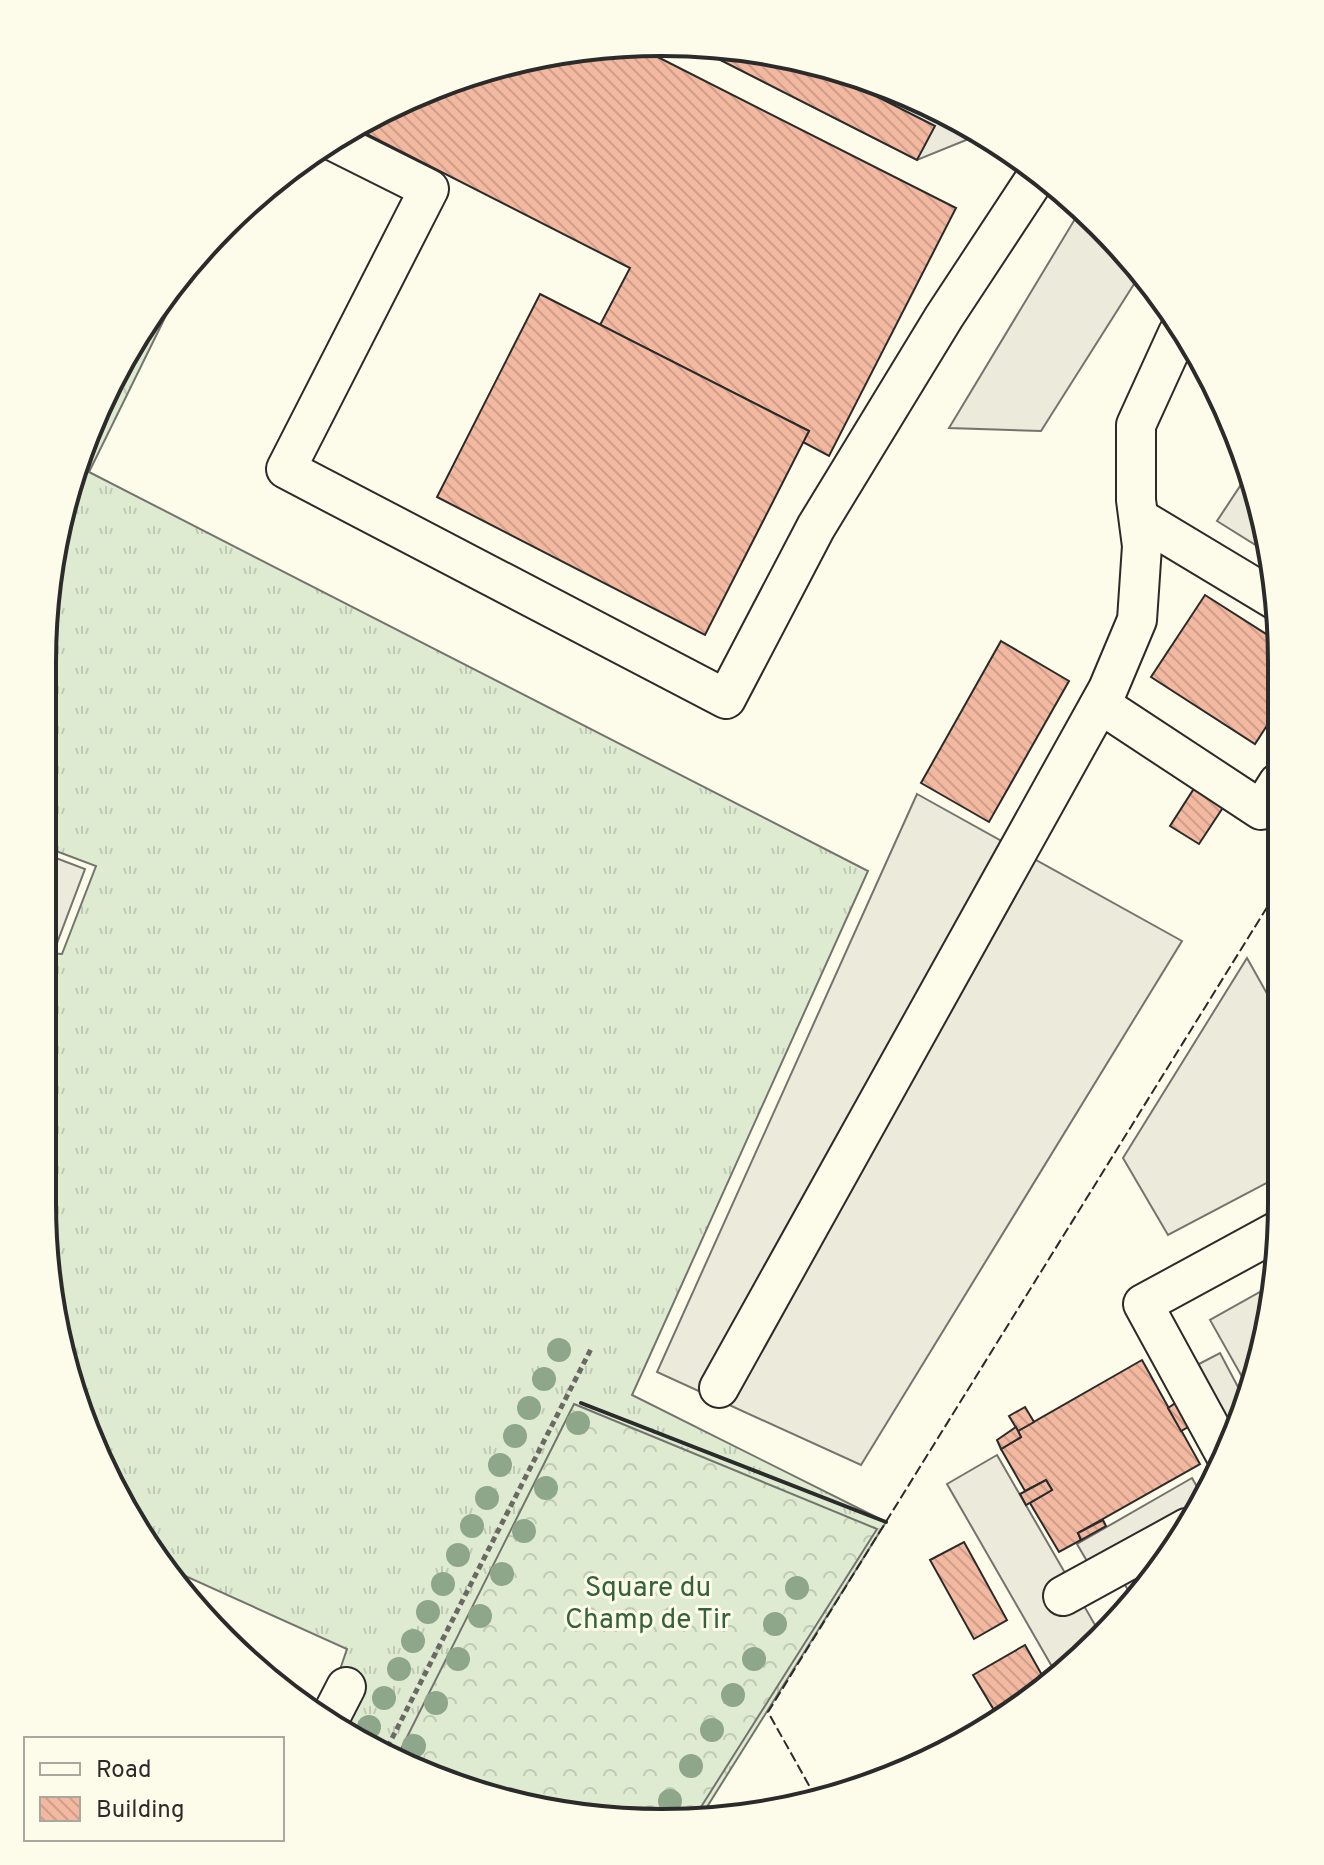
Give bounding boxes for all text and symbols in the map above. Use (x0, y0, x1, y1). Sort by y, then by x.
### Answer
park label: Square du Champ de Tir (565, 1571, 731, 1639)
legend (24, 1737, 284, 1841)
text: Road (96, 1756, 152, 1786)
text: Building (96, 1796, 185, 1826)

